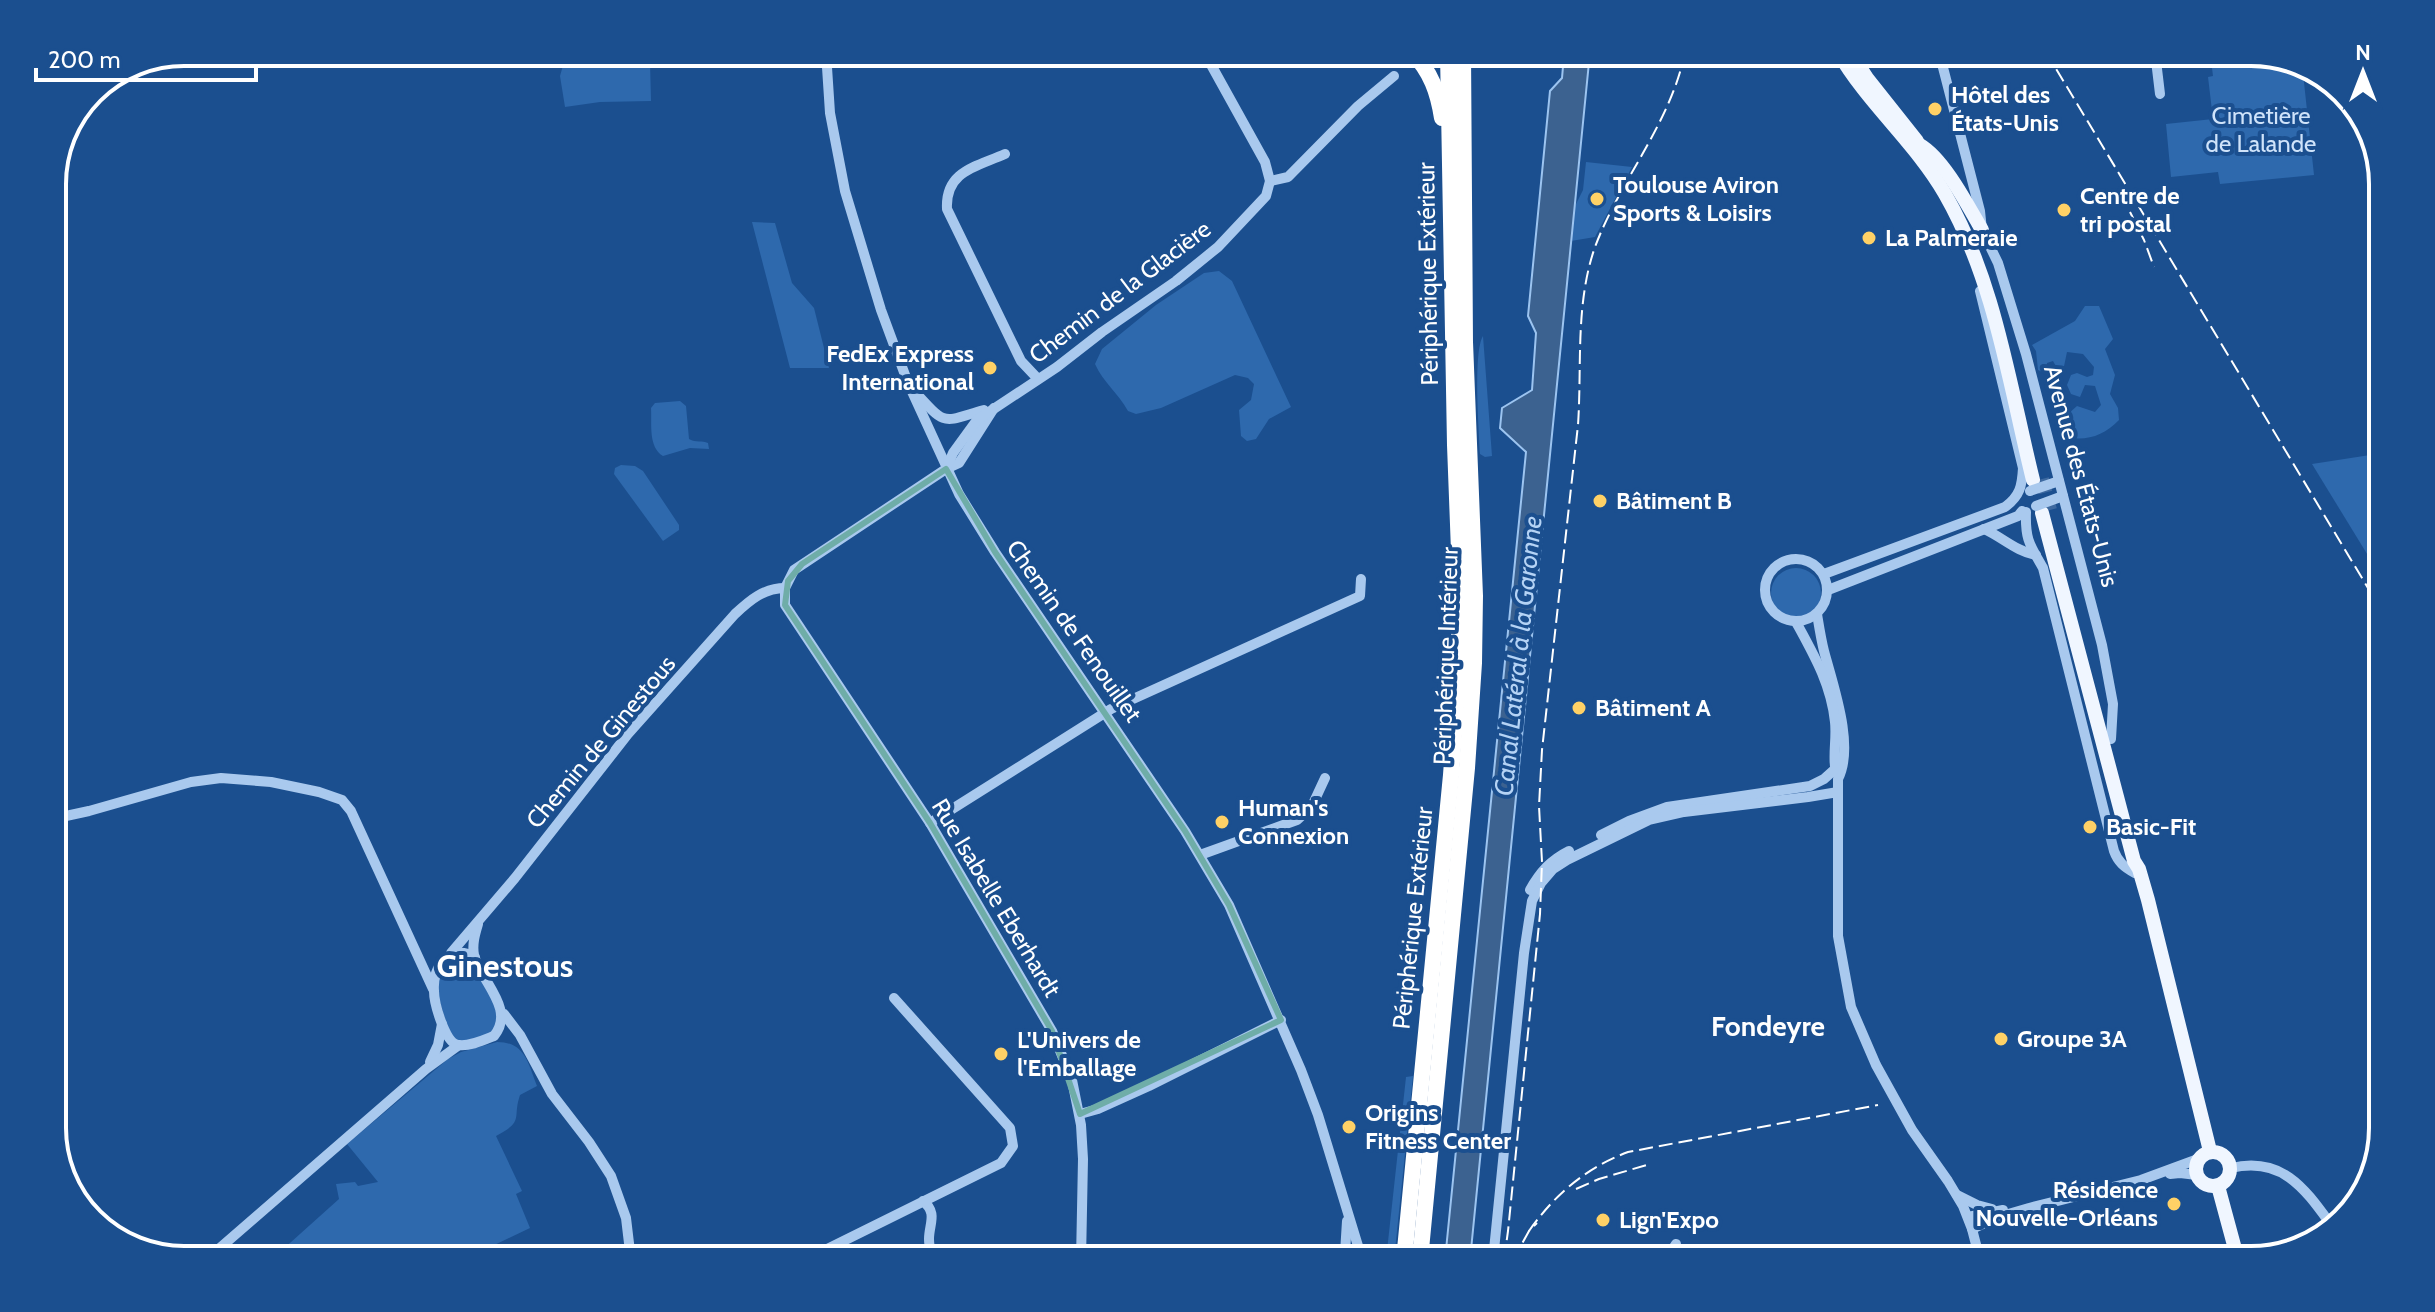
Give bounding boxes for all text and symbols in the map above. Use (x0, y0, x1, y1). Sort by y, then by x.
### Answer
scale bar (36, 32, 256, 82)
north arrow (2323, 32, 2403, 112)
text: N (2355, 39, 2371, 66)
text: 200 m (48, 45, 121, 74)
place label: Hôtel des États-Unis (1951, 80, 2059, 137)
marker: Hôtel des États-Unis (1926, 100, 1944, 118)
park label: Cimetière de Lalande (2206, 101, 2316, 158)
street label: Périphérique Extérieur (1411, 162, 1444, 386)
place label: Toulouse Aviron Sports & Loisirs (1613, 170, 1779, 227)
place label: Centre de tri postal (2080, 181, 2180, 238)
marker: Toulouse Aviron Sports & Loisirs (1588, 190, 1606, 208)
marker: Centre de tri postal (2055, 201, 2073, 219)
street label: Chemin de la Glacière (1023, 214, 1216, 369)
place label: La Palmeraie (1885, 223, 2018, 252)
marker: La Palmeraie (1860, 229, 1878, 247)
place label: FedEx Express International (826, 339, 974, 396)
marker: FedEx Express International (981, 359, 999, 377)
street label: Avenue des États-Unis (2038, 362, 2125, 590)
place label: Bâtiment B (1616, 486, 1732, 515)
marker: Bâtiment B (1591, 492, 1609, 510)
water label: Canal Latéral à la Garonne (1487, 514, 1549, 797)
street label: Chemin de Fenouillet (1001, 534, 1148, 727)
street label: Périphérique Intérieur (1427, 546, 1464, 765)
street label: Chemin de Ginestous (520, 649, 681, 834)
place label: Bâtiment A (1595, 693, 1711, 722)
marker: Bâtiment A (1570, 699, 1588, 717)
street label: Rue Isabelle Eberhardt (926, 793, 1067, 1002)
place label: Human's Connexion (1238, 793, 1349, 850)
street label: Périphérique Extérieur (1386, 805, 1439, 1031)
place label: Basic-Fit (2106, 812, 2196, 841)
marker: Human's Connexion (1213, 813, 1231, 831)
marker: Basic-Fit (2081, 818, 2099, 836)
district label: Ginestous (437, 946, 573, 985)
district label: Fondeyre (1711, 1009, 1825, 1043)
place label: Groupe 3A (2017, 1024, 2127, 1053)
place label: L'Univers de l'Emballage (1017, 1025, 1141, 1082)
marker: Groupe 3A (1992, 1030, 2010, 1048)
marker: L'Univers de l'Emballage (992, 1045, 1010, 1063)
place label: Origins Fitness Center (1365, 1098, 1511, 1155)
marker: Origins Fitness Center (1340, 1118, 1358, 1136)
place label: Résidence Nouvelle-Orléans (1976, 1175, 2158, 1232)
marker: Résidence Nouvelle-Orléans (2165, 1195, 2183, 1213)
place label: Lign'Expo (1619, 1205, 1719, 1234)
marker: Lign'Expo (1594, 1211, 1612, 1229)

